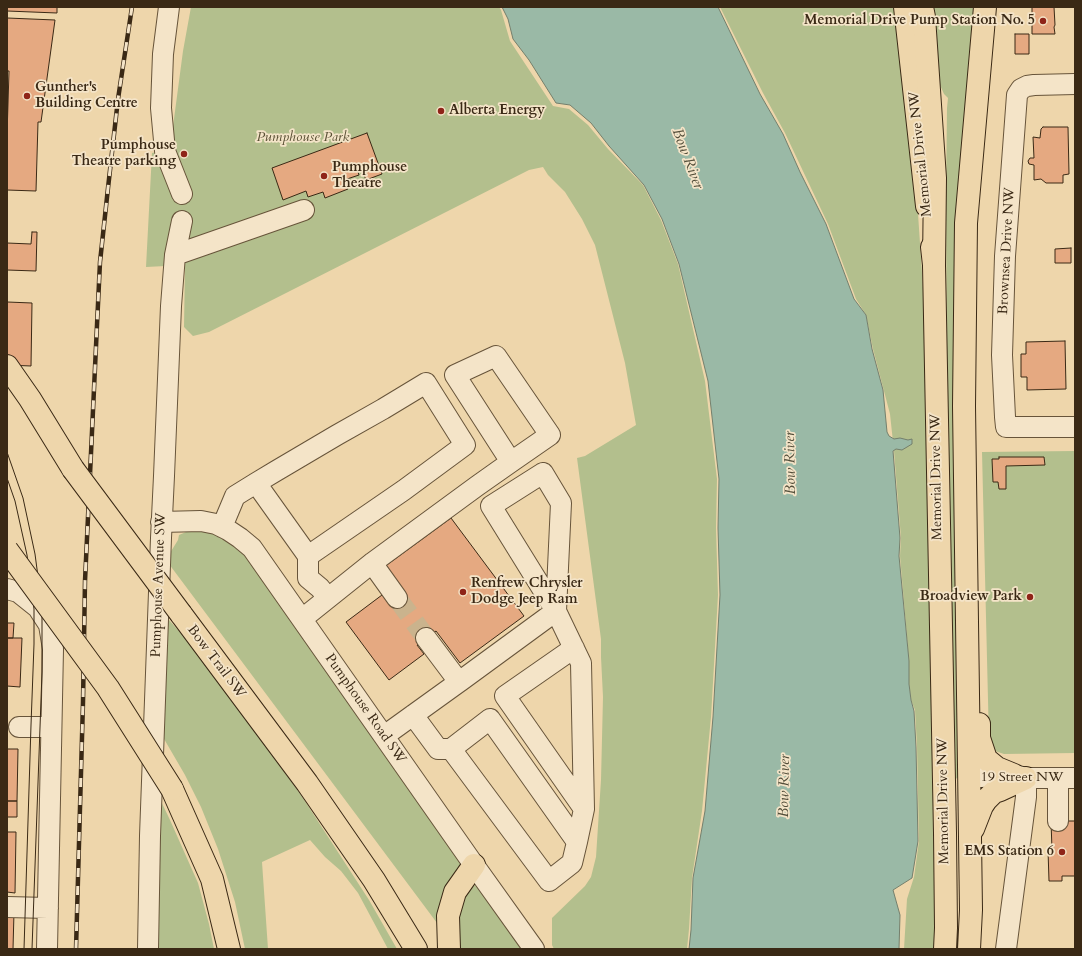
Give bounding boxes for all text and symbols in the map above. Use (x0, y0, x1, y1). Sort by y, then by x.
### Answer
place label: Memorial Drive Pump Station No. 5 (804, 13, 1035, 29)
marker: Memorial Drive Pump Station No. 5 (1038, 16, 1048, 26)
place label: Gunther's Building Centre (35, 80, 138, 112)
street label: Memorial Drive NW (906, 90, 936, 218)
marker: Gunther's Building Centre (22, 91, 32, 101)
place label: Alberta Energy (449, 103, 545, 119)
marker: Alberta Energy (436, 106, 446, 116)
water label: Bow River (667, 126, 707, 192)
park label: Pumphouse Park (256, 130, 350, 146)
place label: Pumphouse Theatre parking (71, 138, 176, 170)
marker: Pumphouse Theatre parking (179, 149, 189, 159)
place label: Pumphouse Theatre (332, 160, 407, 192)
marker: Pumphouse Theatre (319, 171, 329, 181)
street label: Brownsea Drive NW (995, 187, 1019, 315)
street label: Memorial Drive NW (927, 414, 947, 540)
water label: Bow River (781, 431, 801, 495)
street label: Pumphouse Avenue SW (148, 512, 170, 658)
place label: Renfrew Chrysler Dodge Jeep Ram (471, 576, 583, 608)
marker: Renfrew Chrysler Dodge Jeep Ram (458, 587, 468, 597)
place label: Broadview Park (920, 589, 1022, 605)
marker: Broadview Park (1025, 592, 1035, 602)
street label: Bow Trail SW (183, 622, 249, 702)
street label: Pumphouse Road SW (321, 651, 409, 767)
street label: Memorial Drive NW (934, 738, 954, 864)
water label: Bow River (775, 754, 795, 818)
street label: 19 Street NW (981, 770, 1063, 786)
place label: EMS Station 6 (964, 844, 1054, 860)
marker: EMS Station 6 (1057, 847, 1067, 857)

